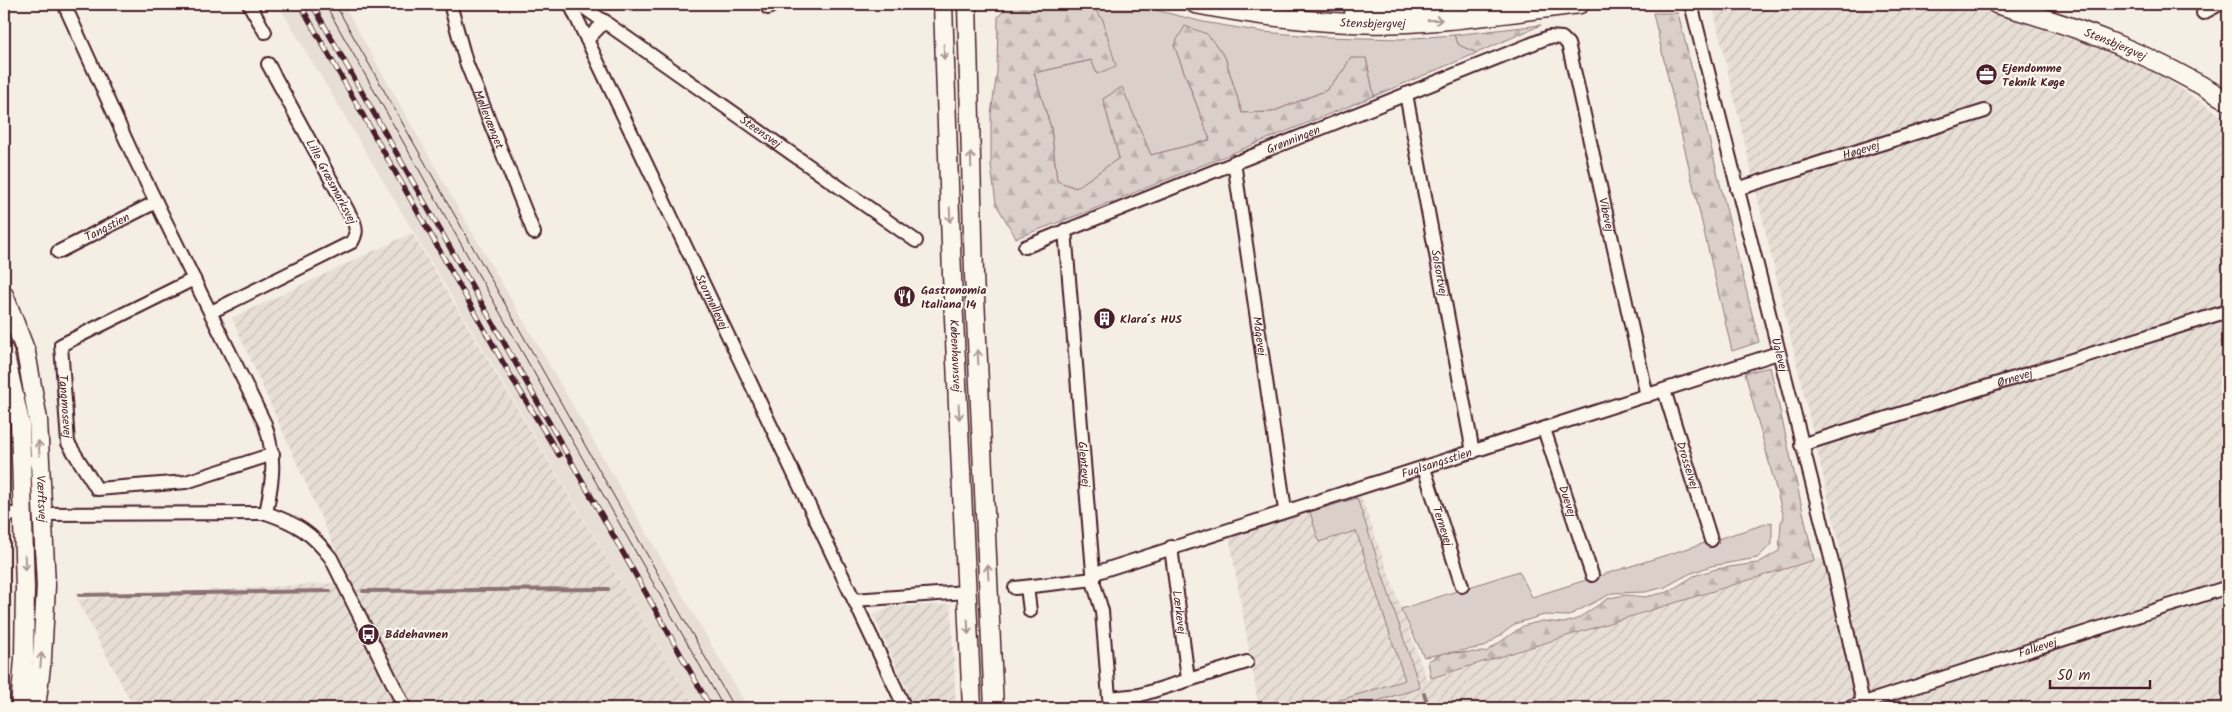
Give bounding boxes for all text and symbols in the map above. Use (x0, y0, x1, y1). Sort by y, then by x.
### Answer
street label: Stensbjergvej (1339, 13, 1407, 33)
one-way arrow (1427, 16, 1443, 25)
street label: Stensbjergvej (2081, 23, 2151, 66)
one-way arrow (940, 44, 949, 60)
place label: Ejendomme Teknik Køge (2002, 59, 2065, 92)
office icon: Ejendomme Teknik Køge (1974, 63, 1998, 87)
street label: Møllevænget (468, 87, 509, 152)
street label: Steensvej (736, 110, 786, 154)
street label: Grønningen (1264, 120, 1323, 159)
street label: Høgevej (1840, 135, 1883, 165)
street label: Lille Græsmarksvej (300, 136, 362, 229)
one-way arrow (966, 152, 975, 168)
street label: Vibevej (1593, 196, 1620, 235)
one-way arrow (945, 206, 955, 223)
street label: Tangstien (81, 207, 133, 247)
street label: Solsortvej (1426, 248, 1453, 299)
street label: Stormøllevej (690, 271, 734, 334)
place label: Gastronomia Italiana 14 (921, 281, 986, 314)
restaurant icon: Gastronomia Italiana 14 (893, 285, 917, 309)
building icon: Klara´s HUS (1092, 307, 1116, 331)
place label: Klara´s HUS (1120, 310, 1182, 329)
street label: Mågevej (1247, 315, 1272, 358)
street label: Københavnsvej (945, 319, 967, 394)
street label: Uglevej (1766, 336, 1793, 375)
one-way arrow (973, 350, 982, 366)
street label: Ørnevej (1994, 363, 2036, 392)
street label: Tangmosevej (54, 374, 77, 440)
one-way arrow (954, 404, 964, 420)
street label: Drosselvej (1671, 439, 1704, 493)
one-way arrow (35, 440, 44, 456)
street label: Glentevej (1073, 441, 1096, 489)
street label: Fuglsangsstien (1399, 443, 1474, 483)
street label: Værftsvej (31, 475, 52, 524)
street label: Duevej (1554, 483, 1582, 520)
street label: Ternevej (1427, 504, 1458, 549)
one-way arrow (20, 555, 29, 571)
one-way arrow (983, 564, 992, 580)
street label: Lærkevej (1167, 589, 1192, 636)
one-way arrow (963, 618, 973, 635)
bus stop icon: Bådehavnen (357, 622, 381, 646)
place label: Bådehavnen (385, 625, 448, 644)
street label: Falkevej (2016, 632, 2060, 663)
one-way arrow (37, 652, 46, 668)
scale bar (2050, 657, 2150, 689)
text: 50 m (2057, 664, 2091, 688)

